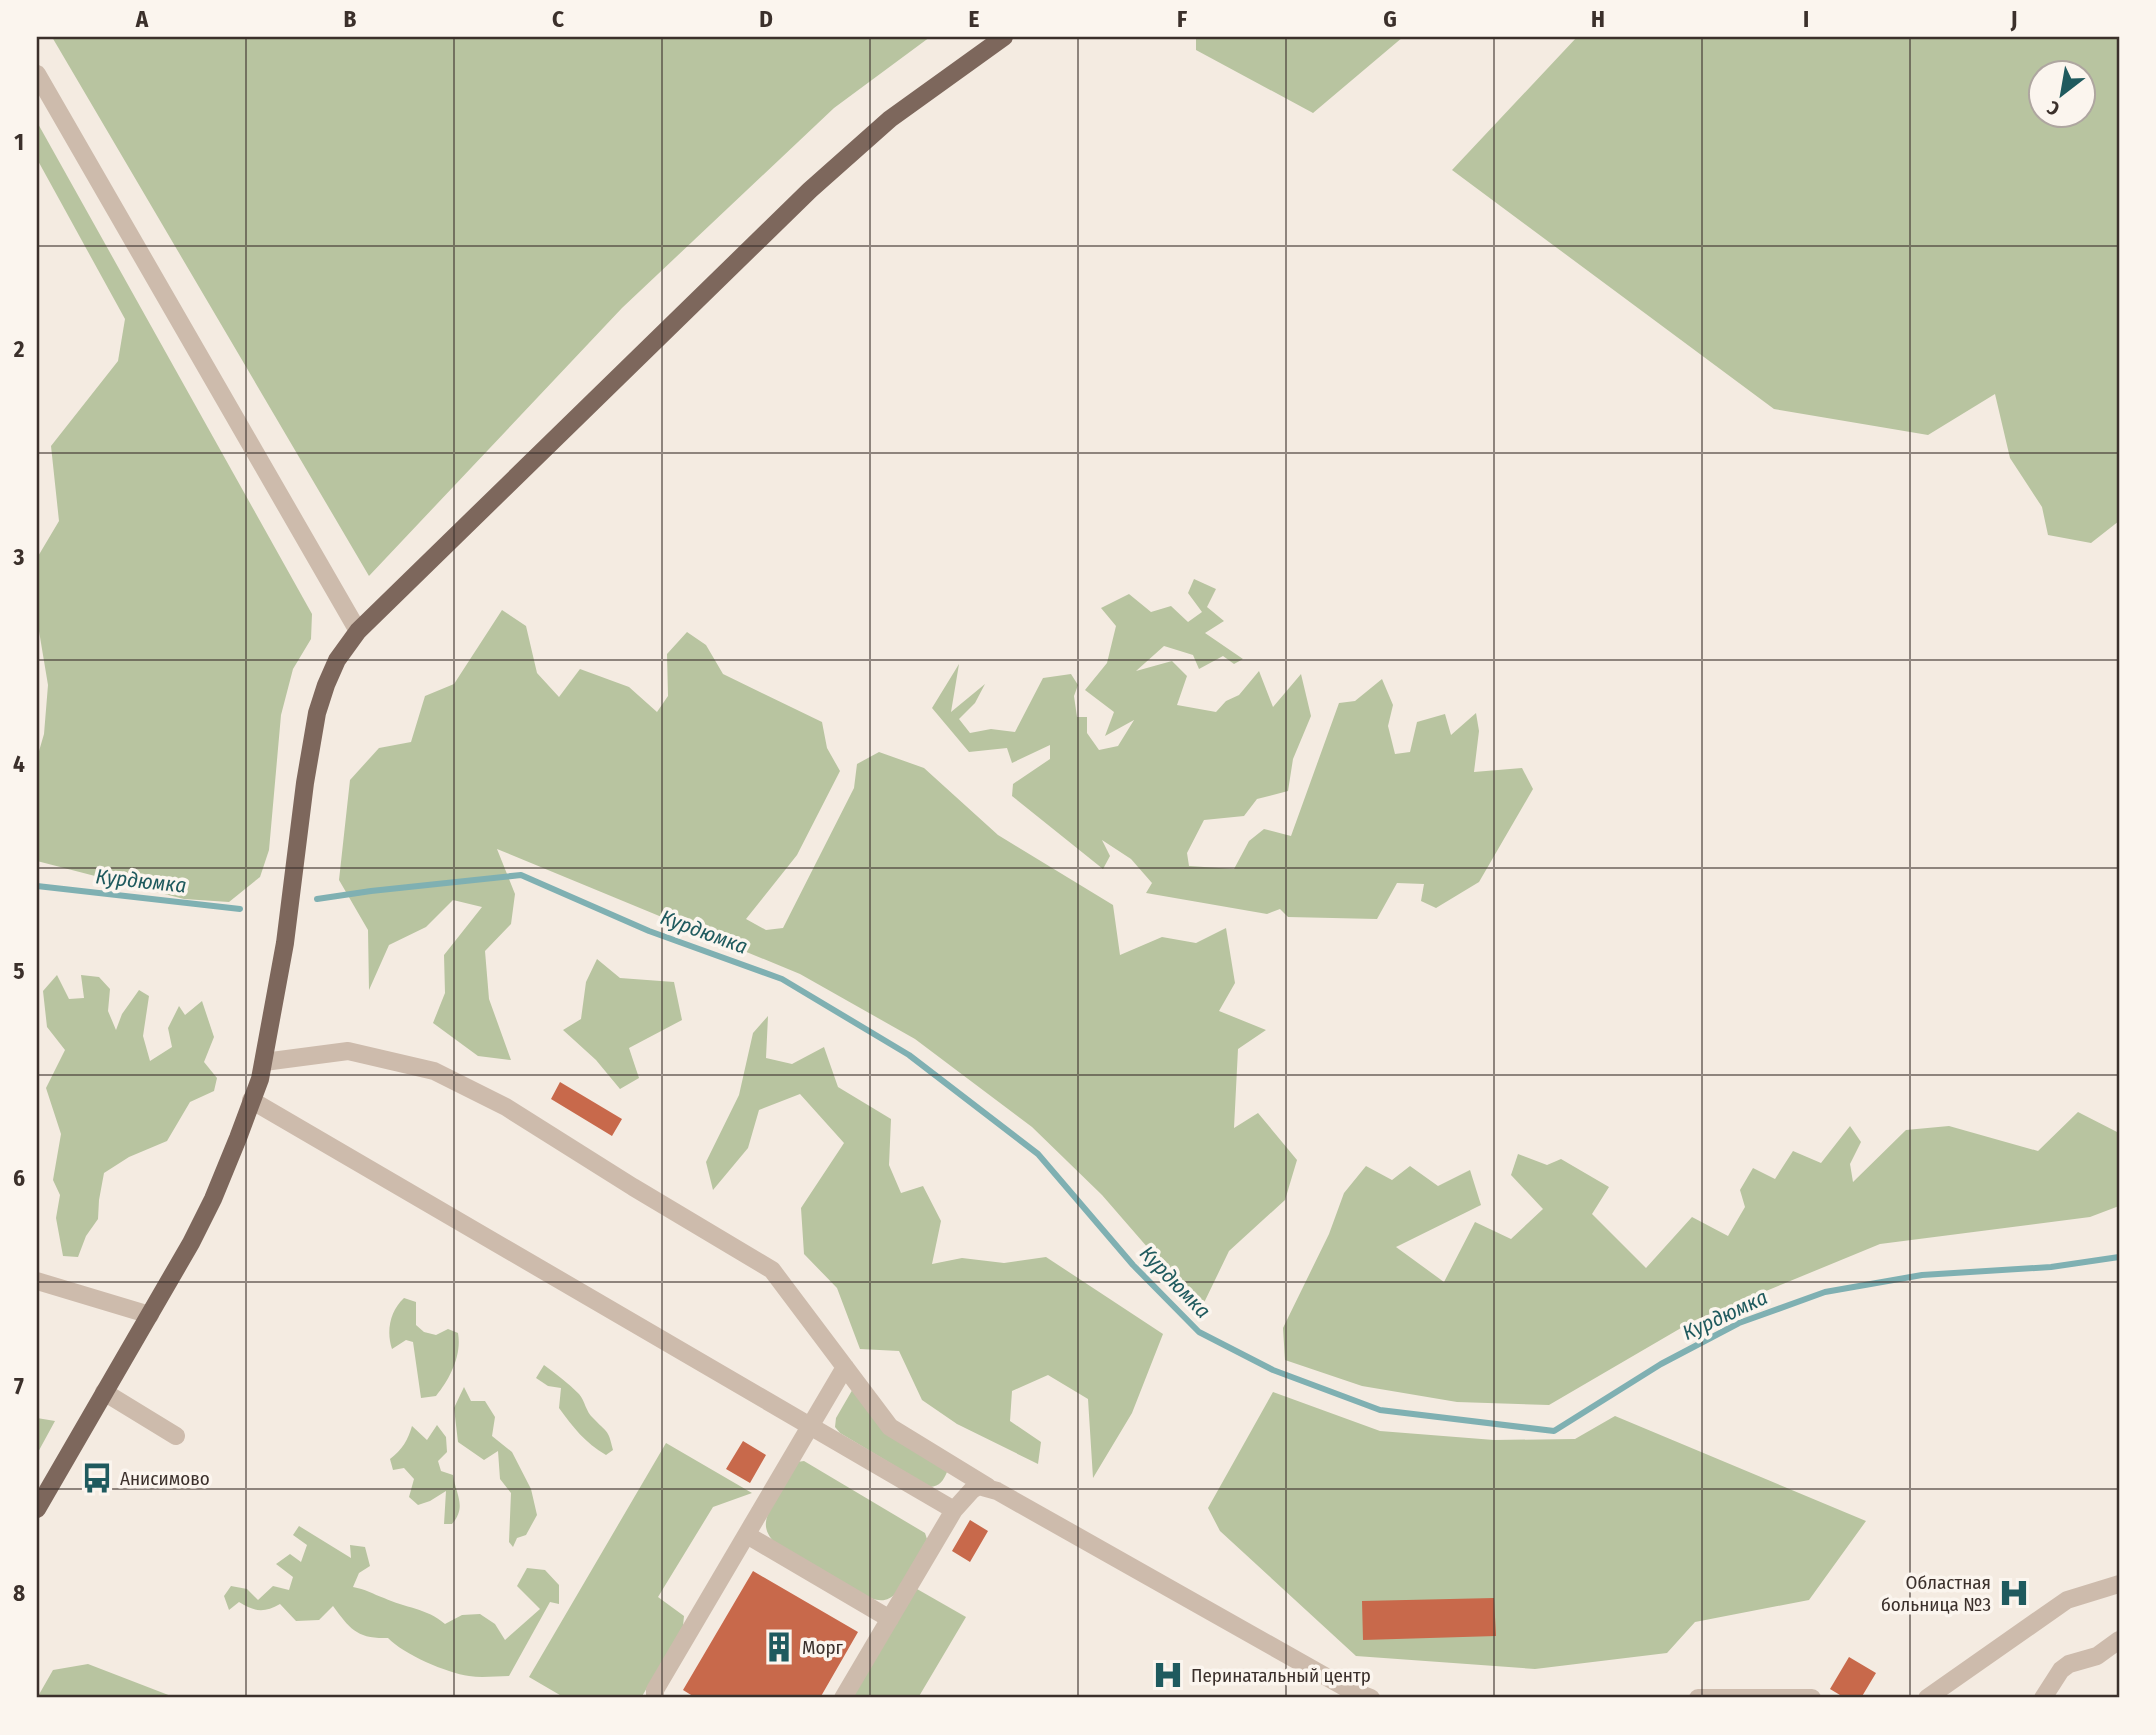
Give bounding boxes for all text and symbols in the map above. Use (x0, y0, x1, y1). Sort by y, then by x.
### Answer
text: A (135, 5, 149, 33)
text: B (344, 5, 357, 33)
text: C (552, 5, 564, 33)
text: D (759, 5, 773, 33)
text: E (969, 5, 980, 33)
text: F (1177, 5, 1187, 33)
text: G (1383, 5, 1397, 33)
text: H (1591, 5, 1605, 33)
text: I (1803, 5, 1809, 33)
text: J (2010, 5, 2017, 33)
north arrow (2026, 60, 2096, 130)
text: С (2043, 96, 2064, 121)
text: 1 (14, 128, 24, 156)
text: 2 (13, 335, 25, 363)
text: 3 (13, 543, 25, 571)
text: 4 (13, 750, 25, 778)
water label: Курдюмка (94, 863, 188, 899)
water label: Курдюмка (657, 904, 751, 960)
text: 5 (13, 957, 25, 985)
text: 6 (13, 1164, 25, 1192)
water label: Курдюмка (1134, 1240, 1216, 1324)
water label: Курдюмка (1678, 1284, 1772, 1346)
text: 7 (14, 1372, 24, 1400)
bus stop icon: Анисимово (80, 1461, 114, 1495)
place label: Анисимово (120, 1467, 210, 1490)
place label: Областная больница №3 (1881, 1571, 1991, 1616)
hospital icon: Областная больница №3 (1997, 1576, 2031, 1610)
text: 8 (13, 1579, 25, 1607)
building icon: Морг (762, 1630, 796, 1664)
place label: Морг (802, 1636, 844, 1659)
hospital icon: Перинатальный центр (1151, 1658, 1185, 1692)
place label: Перинатальный центр (1191, 1664, 1371, 1687)

